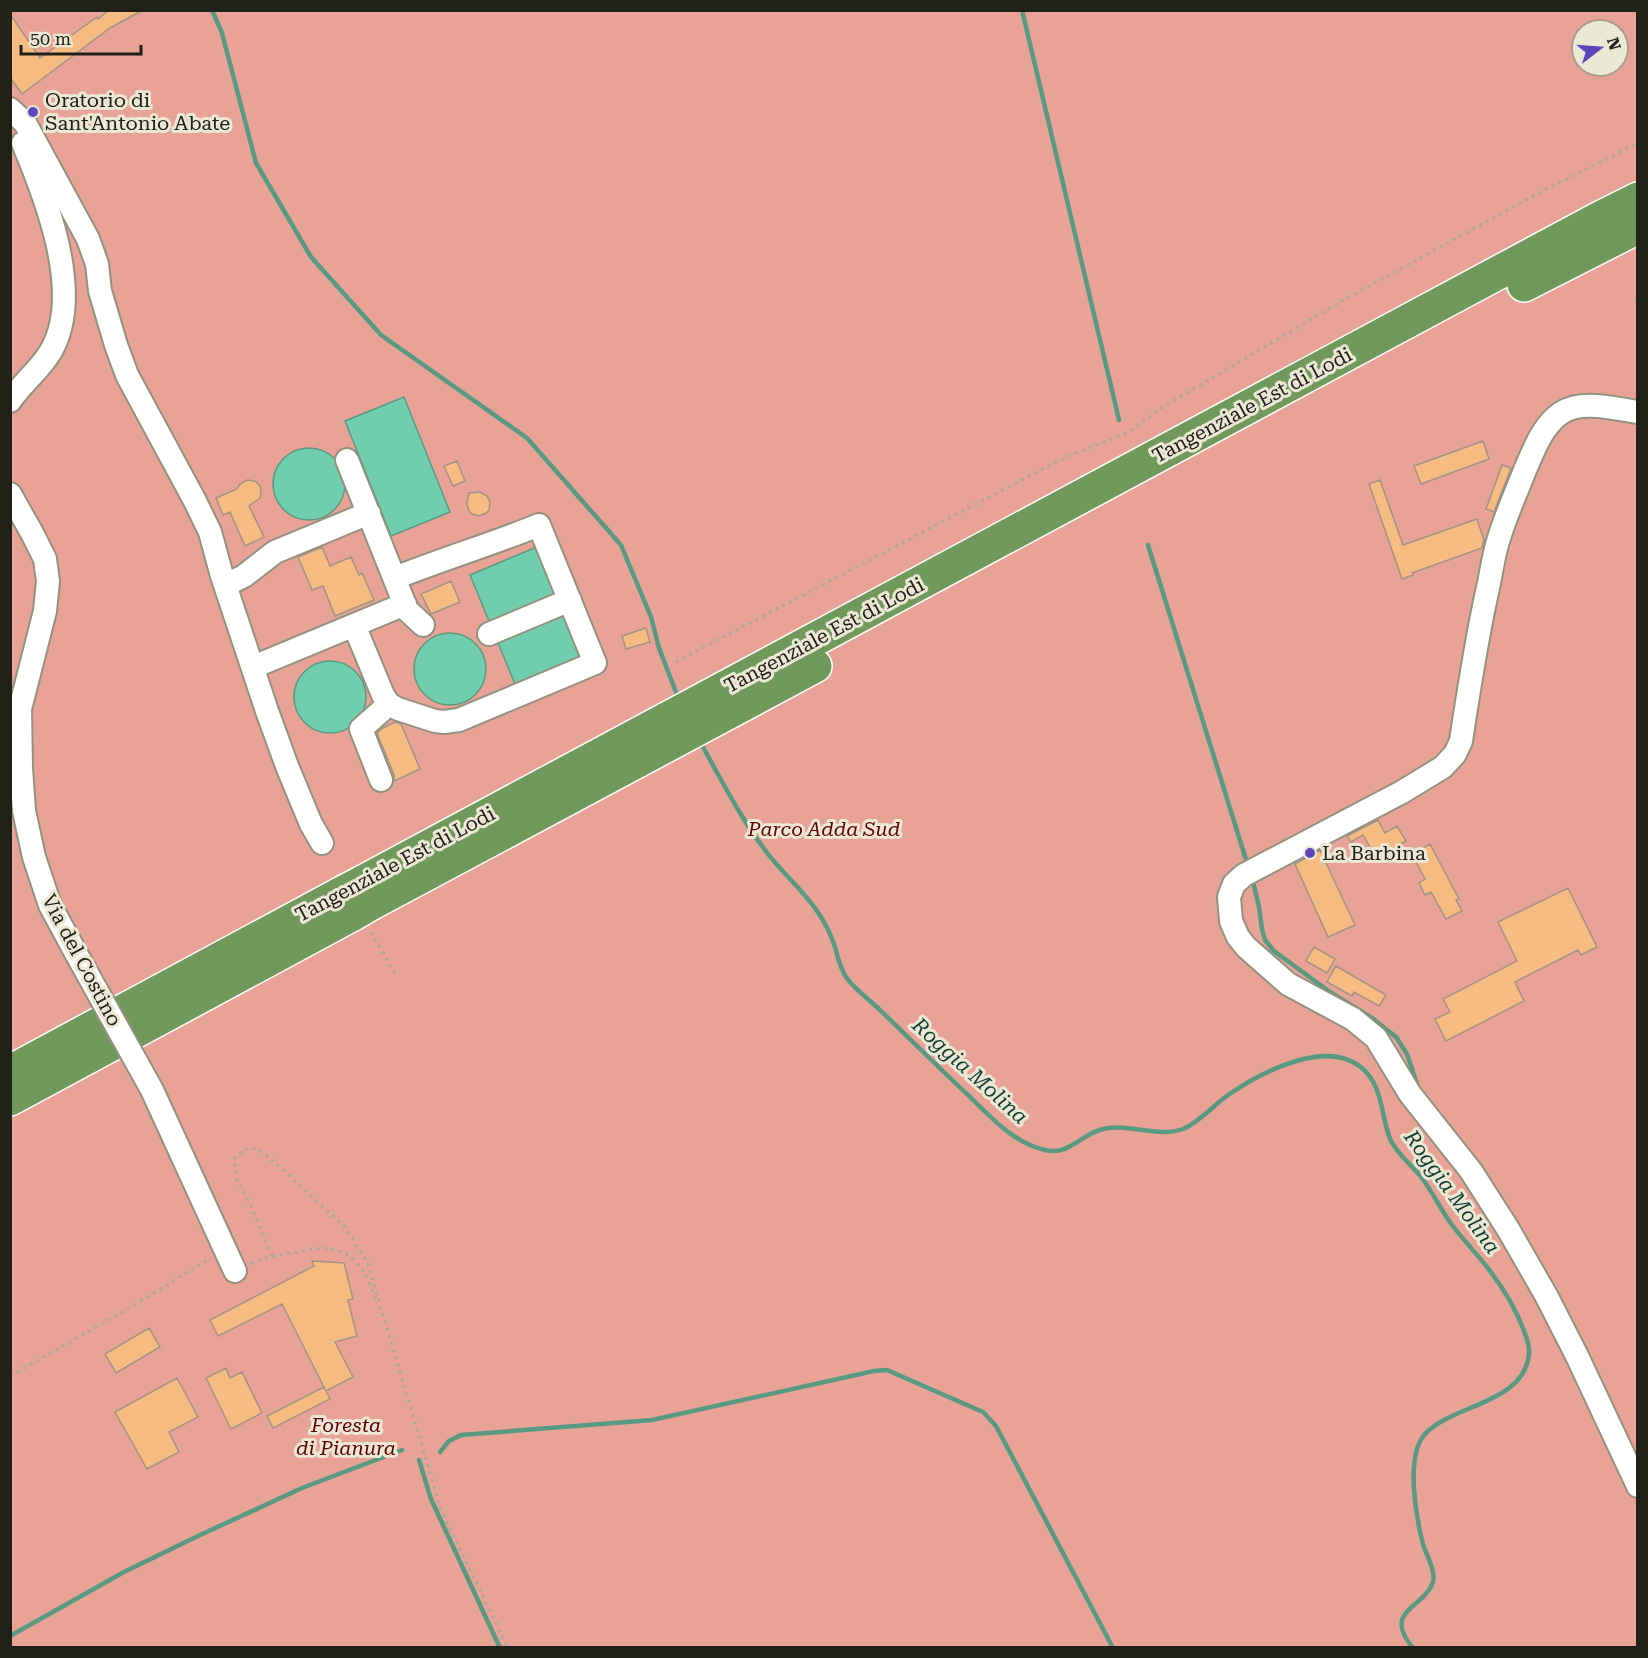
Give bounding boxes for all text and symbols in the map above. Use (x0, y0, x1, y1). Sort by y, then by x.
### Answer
scale bar (21, 18, 141, 56)
north arrow (1570, 18, 1630, 78)
text: 50 m (30, 28, 71, 49)
text: N (1603, 35, 1625, 52)
place label: Oratorio di Sant'Antonio Abate (45, 88, 230, 135)
marker: Oratorio di Sant'Antonio Abate (26, 105, 40, 119)
street label: Tangenziale Est di Lodi (1148, 342, 1356, 468)
street label: Tangenziale Est di Lodi (720, 572, 928, 698)
street label: Tangenziale Est di Lodi (291, 801, 499, 927)
park label: Parco Adda Sud (747, 817, 900, 841)
place label: La Barbina (1322, 841, 1426, 865)
marker: La Barbina (1303, 846, 1317, 860)
street label: Via del Costino (37, 890, 127, 1030)
water label: Roggia Molina (907, 1012, 1033, 1129)
water label: Roggia Molina (1399, 1125, 1505, 1258)
park label: Foresta di Pianura (296, 1413, 396, 1460)

